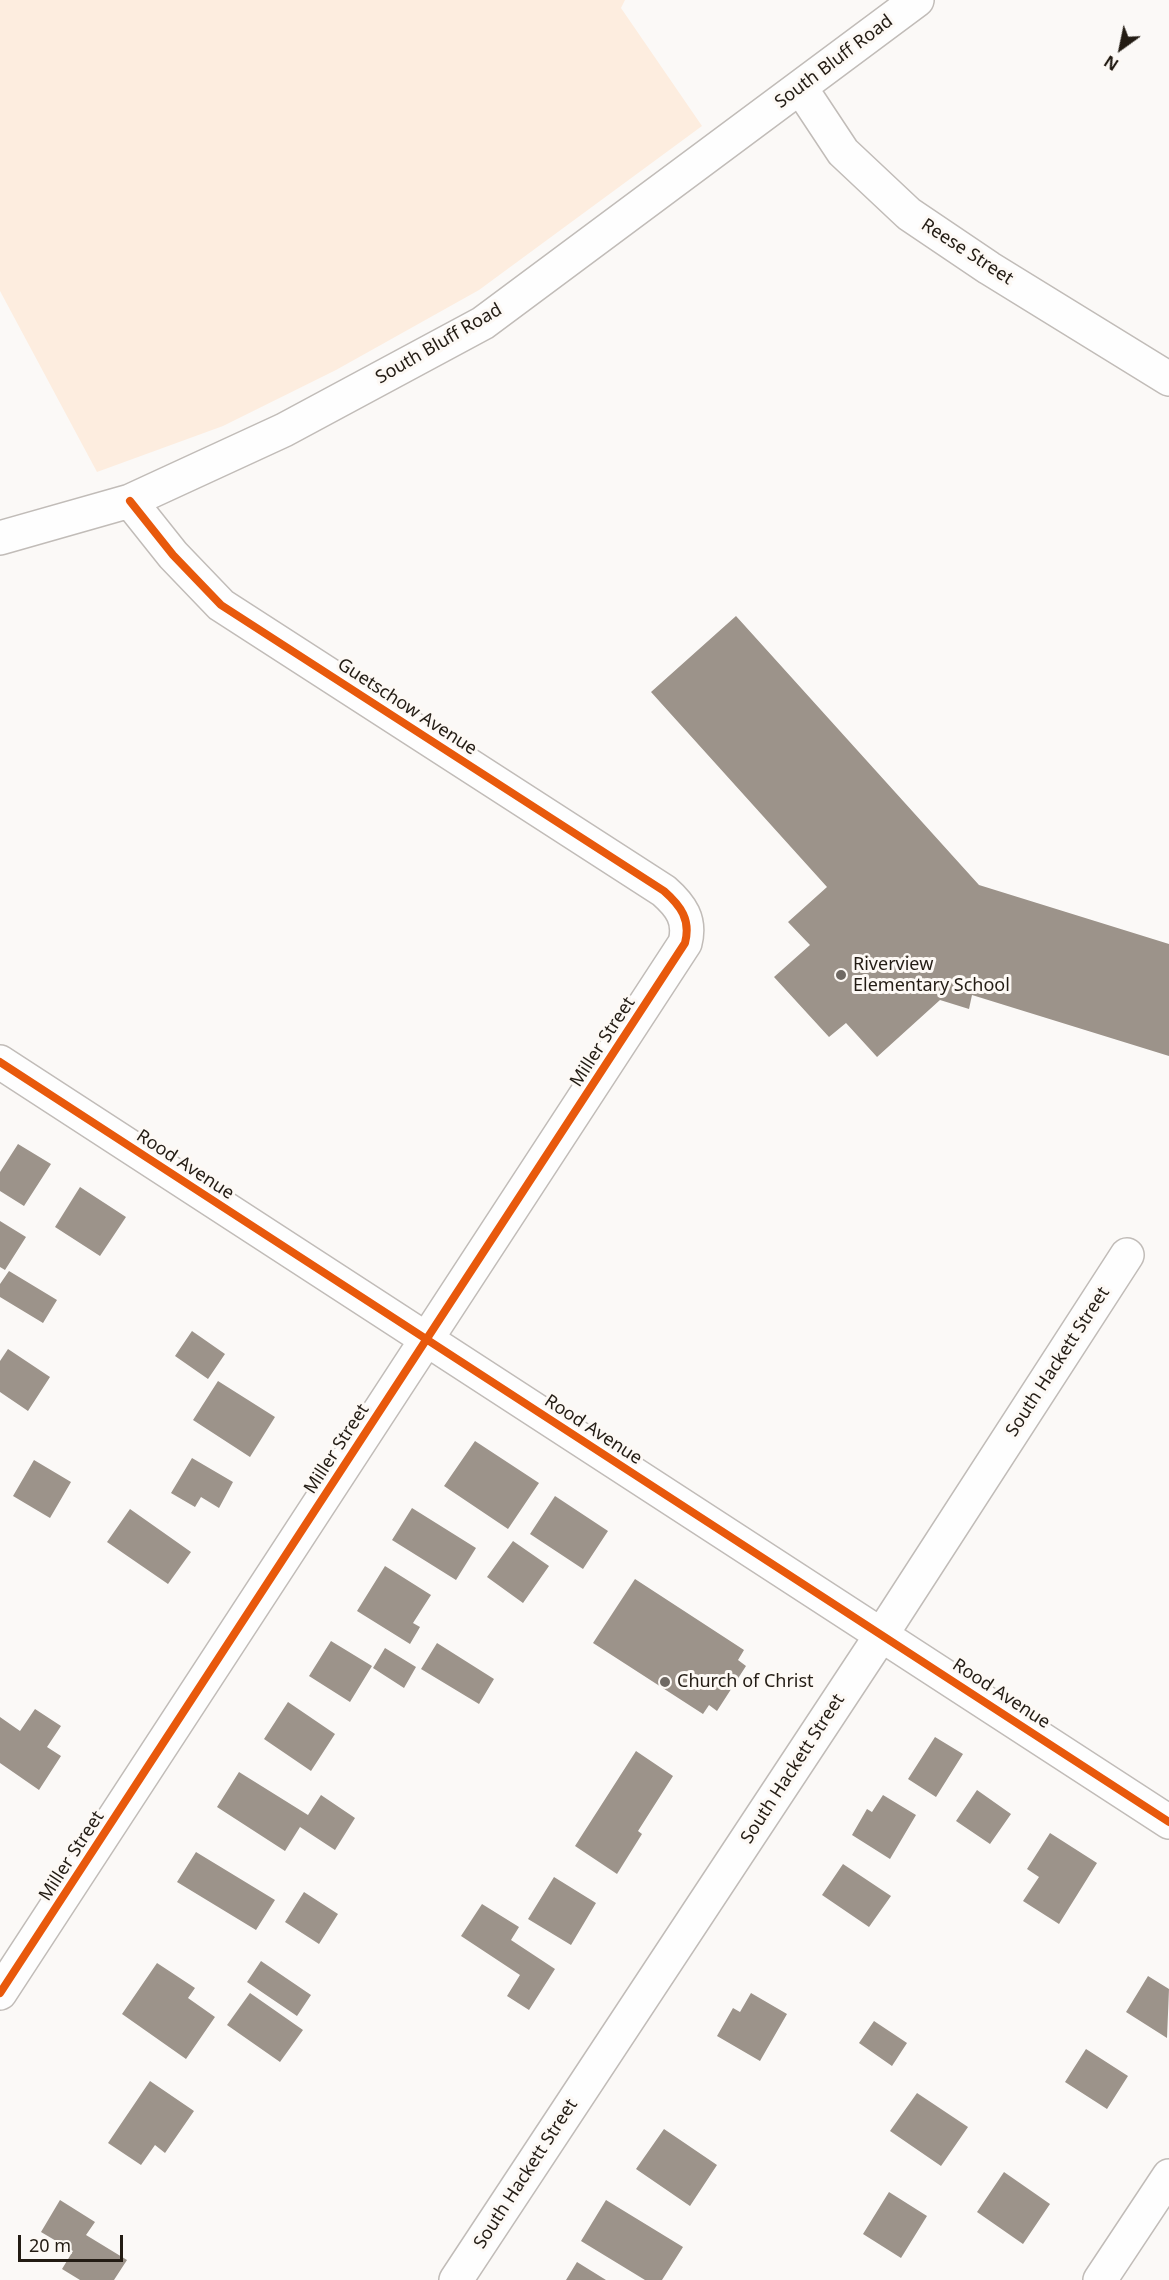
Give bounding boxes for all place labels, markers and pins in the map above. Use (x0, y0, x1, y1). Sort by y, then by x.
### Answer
place label: Riverview Elementary School (853, 954, 1010, 996)
marker: Riverview Elementary School (834, 968, 848, 982)
place label: Church of Christ (677, 1671, 814, 1693)
marker: Church of Christ (658, 1675, 672, 1689)

